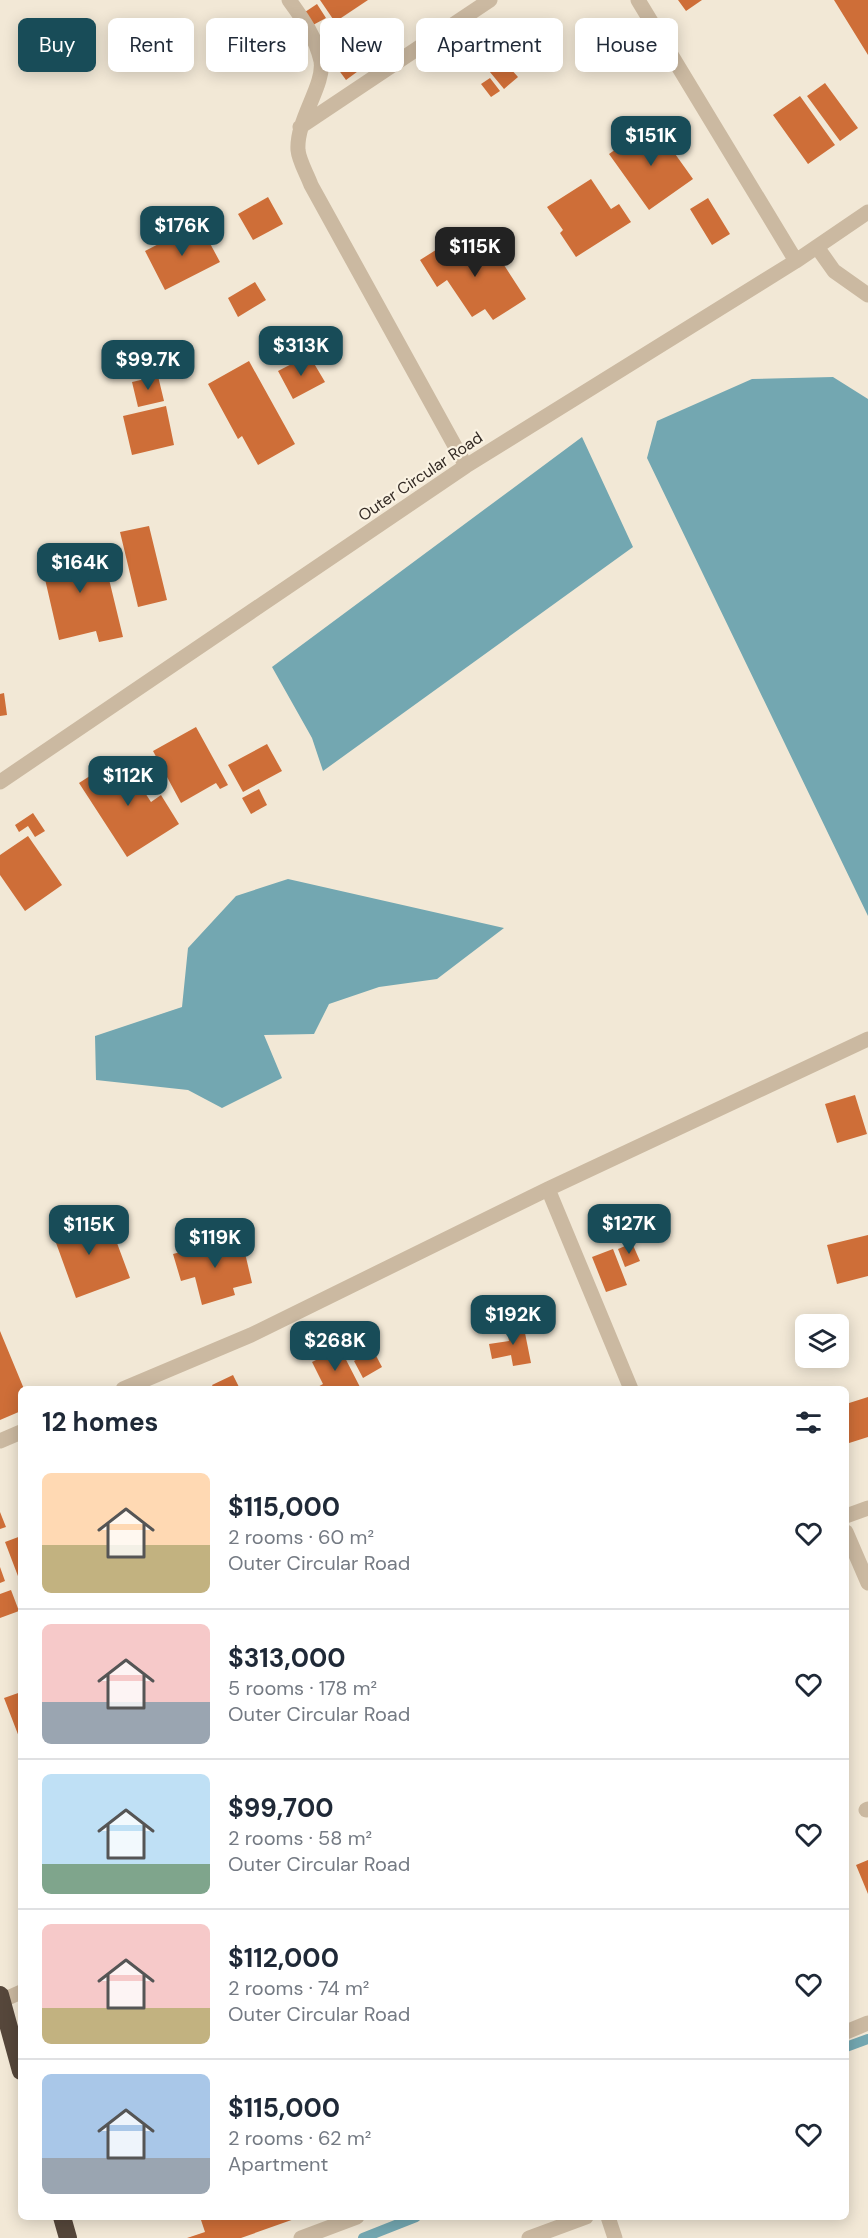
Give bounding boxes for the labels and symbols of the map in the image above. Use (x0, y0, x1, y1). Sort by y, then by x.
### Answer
pin: $151K (609, 116, 693, 167)
pin: $176K (140, 206, 224, 257)
pin: $115K (433, 227, 517, 278)
pin: $313K (259, 326, 343, 377)
pin: $99.7K (99, 340, 197, 391)
street label: Outer Circular Road (354, 427, 487, 526)
pin: $164K (38, 543, 122, 594)
pin: $112K (86, 756, 170, 807)
pin: $127K (587, 1204, 671, 1255)
pin: $115K (47, 1205, 131, 1256)
pin: $119K (173, 1218, 257, 1269)
pin: $192K (471, 1295, 555, 1346)
pin: $268K (293, 1321, 377, 1372)

